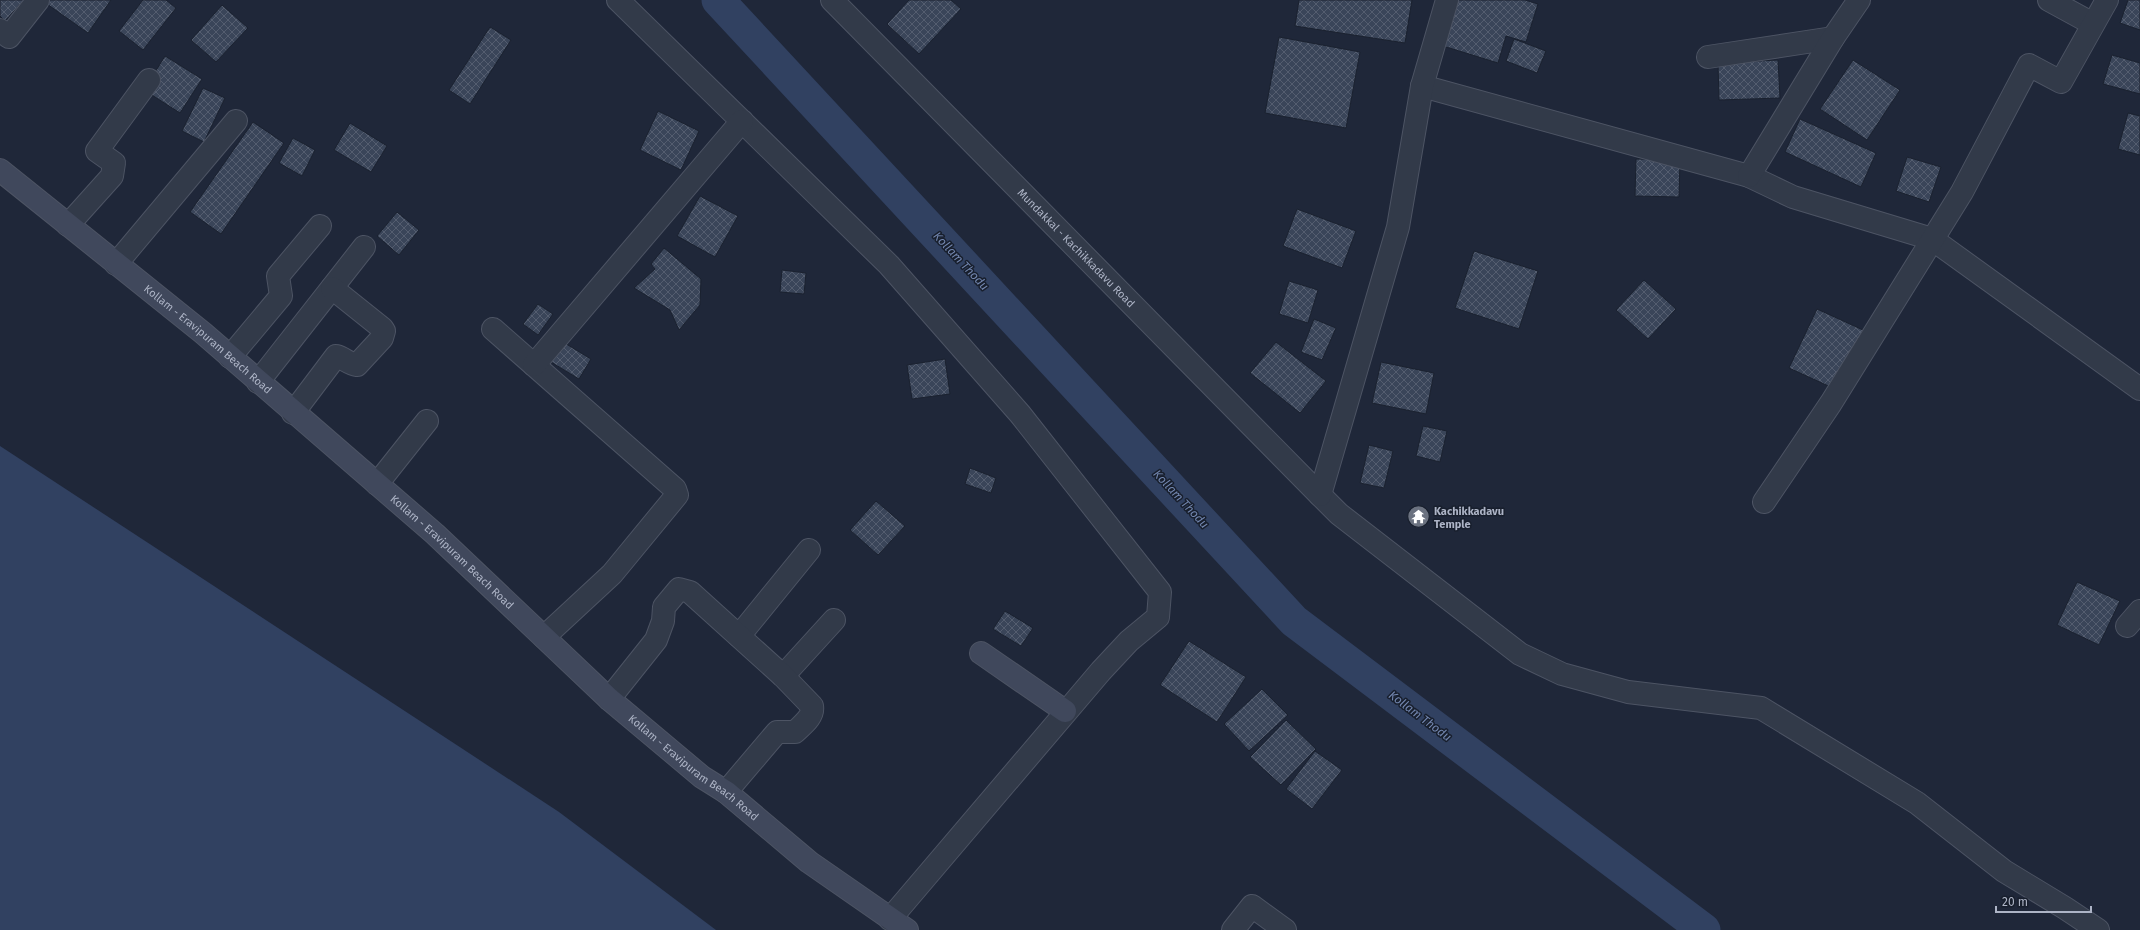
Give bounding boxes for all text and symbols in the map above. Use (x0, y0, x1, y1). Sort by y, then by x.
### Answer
street label: Mundakkal - Kachikkadavu Road (1015, 186, 1138, 310)
water label: Kollam Thodu (930, 229, 992, 293)
street label: Kollam - Eravipuram Beach Road (141, 282, 275, 396)
water label: Kollam Thodu (1150, 467, 1212, 531)
street label: Kollam - Eravipuram Beach Road (388, 492, 516, 612)
temple icon: Kachikkadavu Temple (1406, 504, 1432, 530)
place label: Kachikkadavu Temple (1434, 505, 1504, 531)
water label: Kollam Thodu (1386, 688, 1454, 744)
street label: Kollam - Eravipuram Beach Road (626, 712, 761, 823)
scale bar (1996, 888, 2091, 914)
text: 20 m (2002, 895, 2028, 909)

